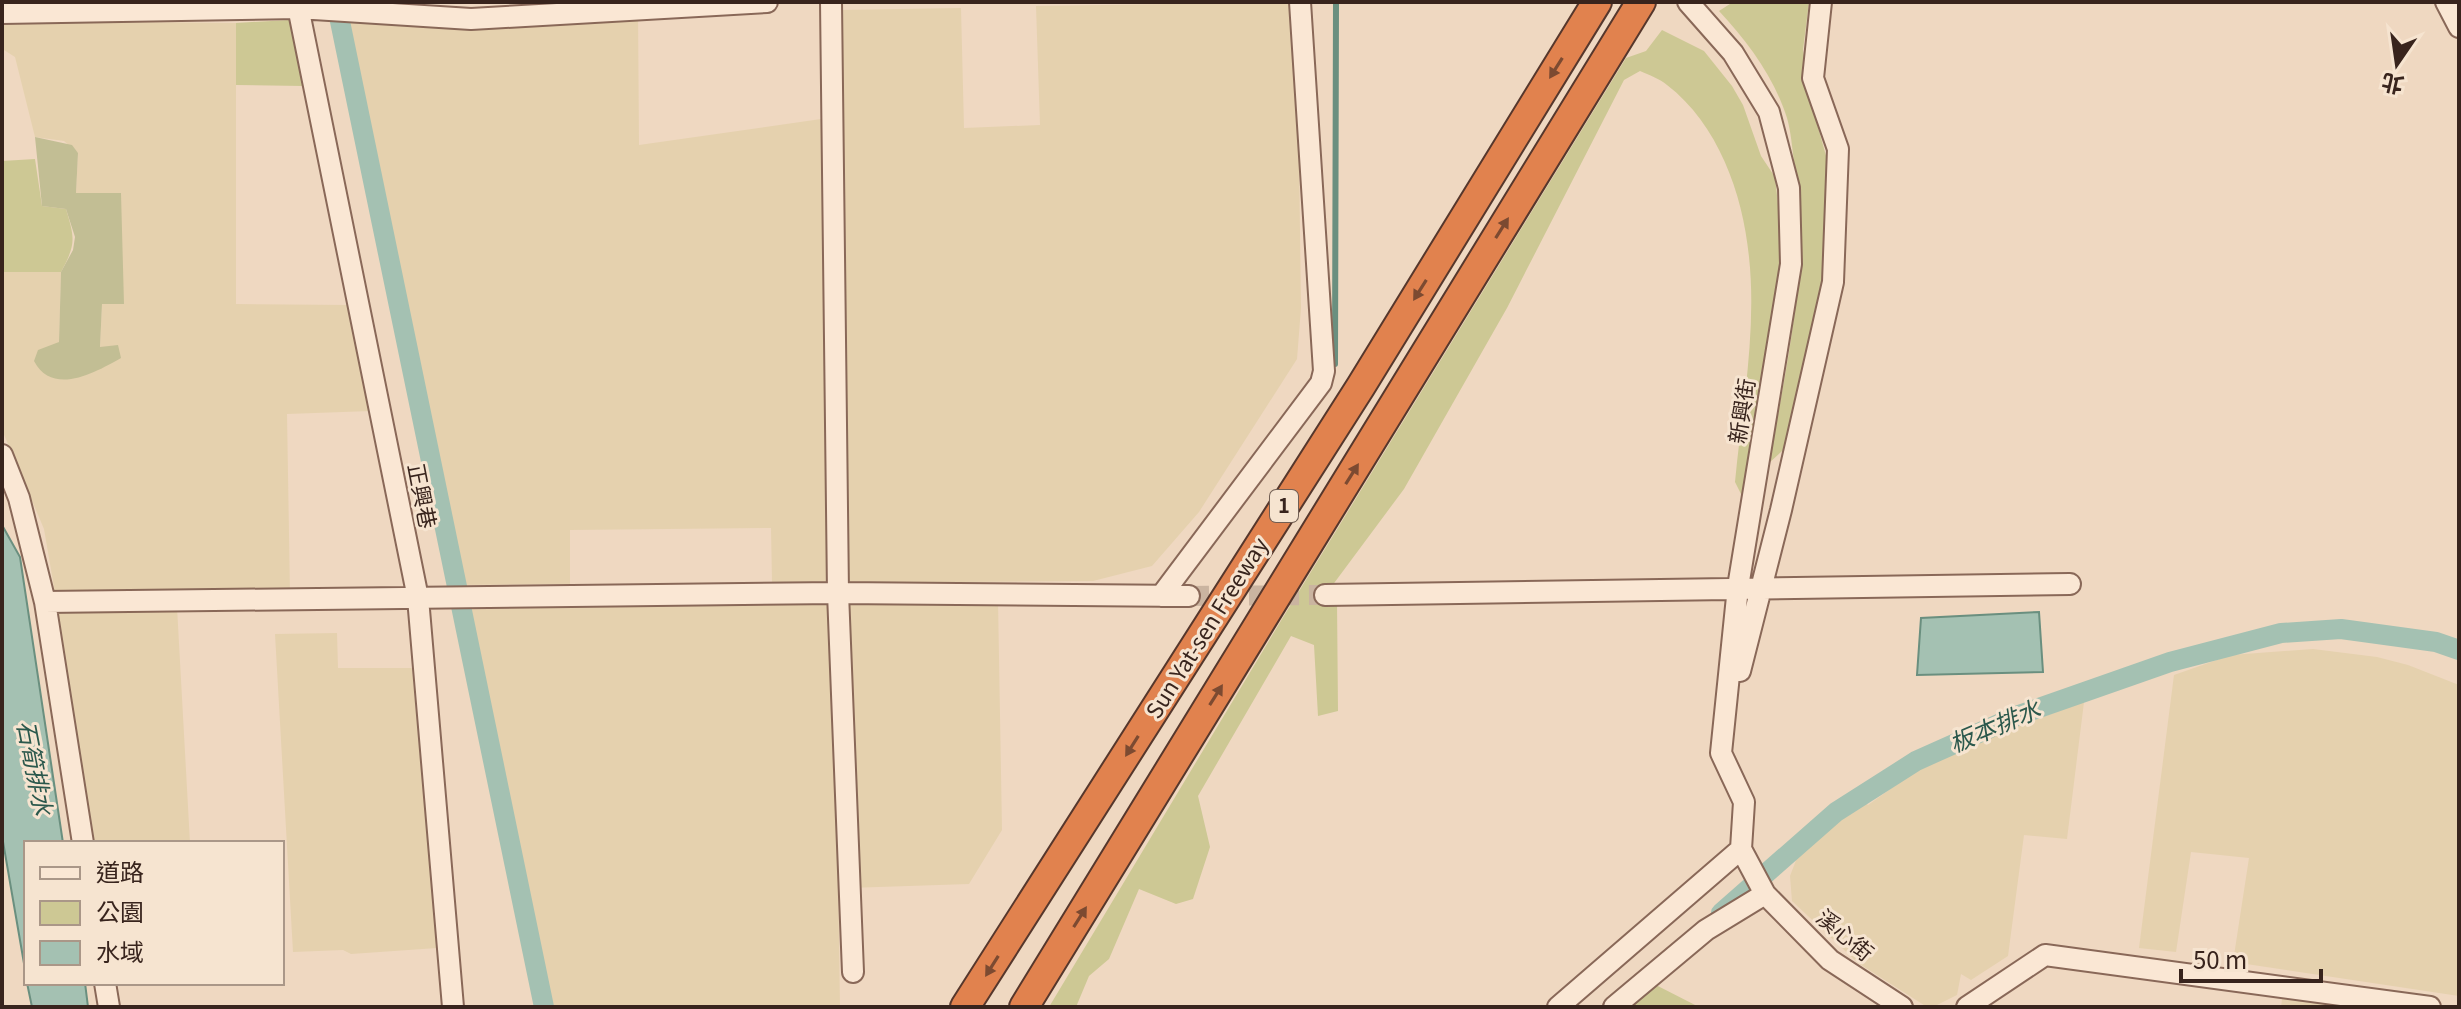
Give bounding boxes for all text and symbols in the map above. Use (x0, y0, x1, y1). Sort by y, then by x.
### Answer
north arrow (2357, 24, 2437, 104)
one-way arrow (1549, 58, 1564, 79)
text: 北 (2378, 67, 2406, 104)
one-way arrow (1495, 217, 1509, 239)
one-way arrow (1413, 279, 1427, 301)
street label: 新興街 (1719, 376, 1761, 446)
street label: 正興巷 (402, 460, 446, 531)
one-way arrow (1345, 463, 1359, 485)
road number: 1 (1270, 490, 1298, 522)
street label: Sun Yat-sen Freeway (1137, 530, 1274, 724)
one-way arrow (1209, 684, 1223, 706)
water label: 板本排水 (1943, 689, 2046, 760)
water label: 石筍排水 (10, 717, 63, 819)
one-way arrow (1125, 735, 1139, 757)
legend (24, 841, 284, 985)
text: 道路 (96, 853, 144, 888)
text: 公園 (96, 893, 144, 928)
street label: 溪心街 (1811, 900, 1882, 967)
one-way arrow (1073, 906, 1087, 928)
text: 水域 (96, 933, 144, 968)
scale bar (2181, 933, 2321, 983)
text: 50 m (2193, 941, 2247, 976)
one-way arrow (984, 955, 999, 976)

